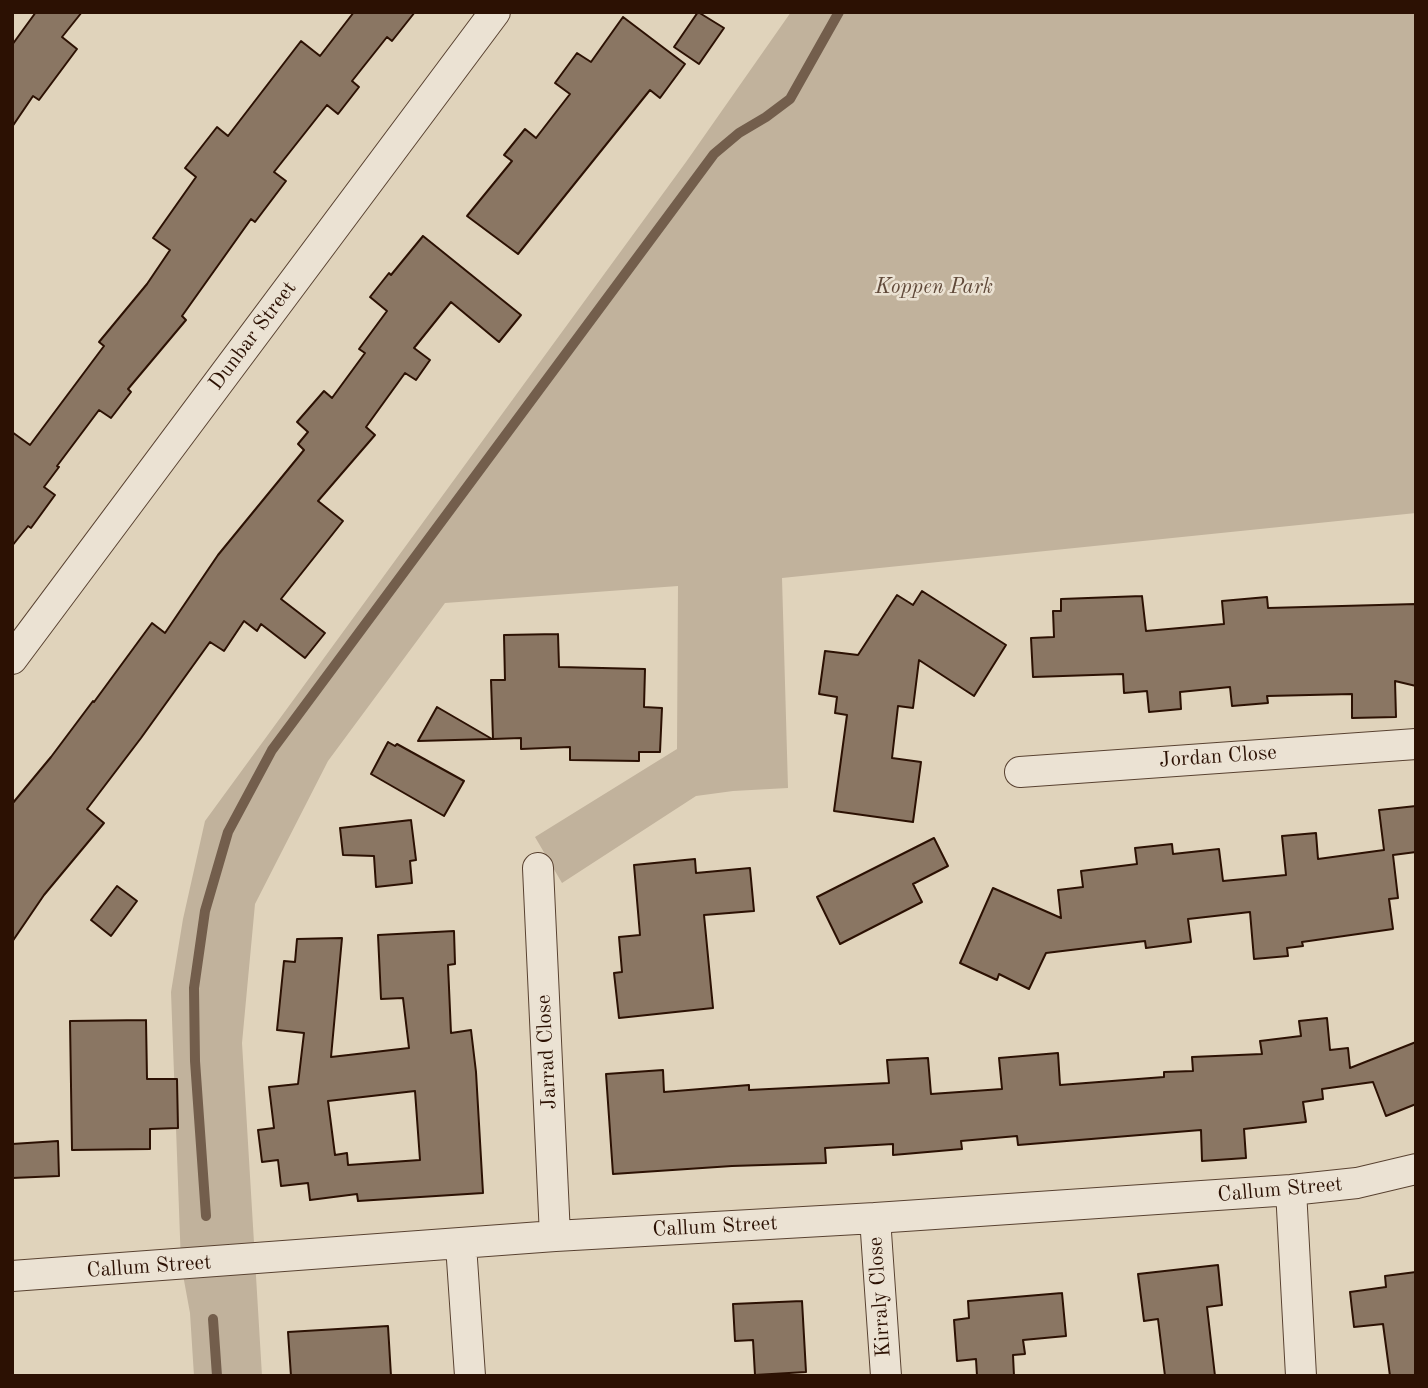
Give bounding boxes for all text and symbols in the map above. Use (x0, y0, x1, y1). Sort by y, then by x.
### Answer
park label: Koppen Park (875, 274, 993, 300)
street label: Dunbar Street (204, 276, 302, 396)
street label: Jordan Close (1158, 740, 1278, 774)
street label: Jarrad Close (531, 994, 563, 1110)
street label: Callum Street (1217, 1172, 1343, 1208)
street label: Callum Street (652, 1211, 778, 1243)
street label: Kirraly Close (863, 1236, 897, 1358)
street label: Callum Street (86, 1250, 212, 1284)

